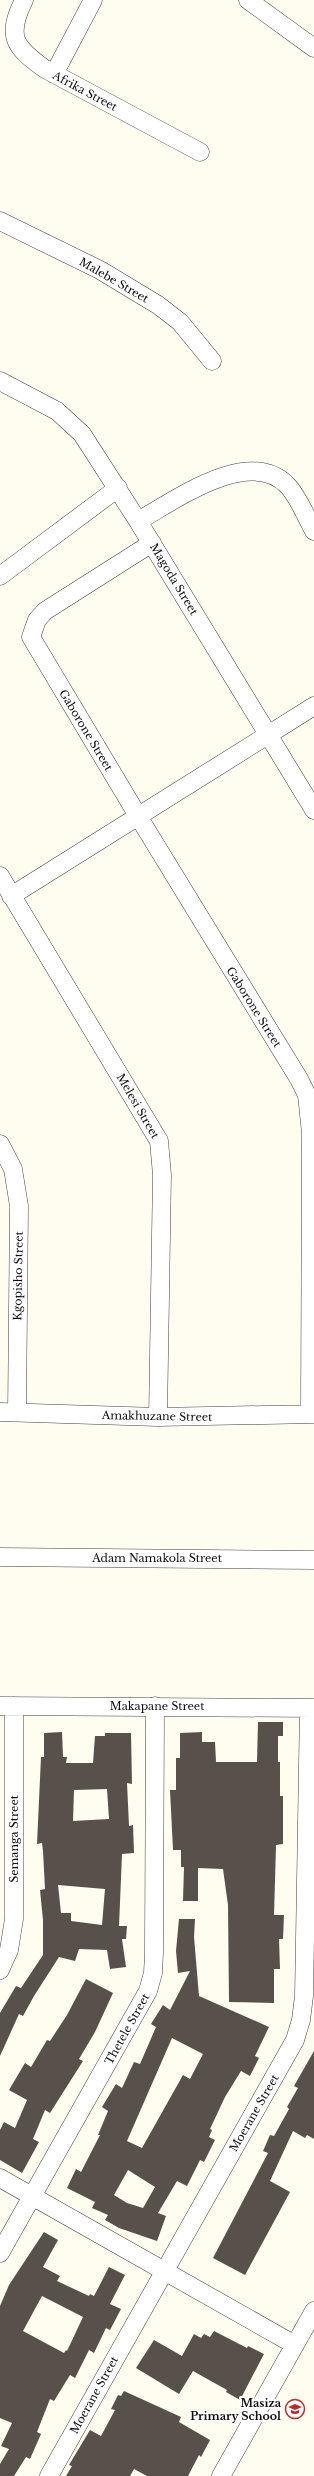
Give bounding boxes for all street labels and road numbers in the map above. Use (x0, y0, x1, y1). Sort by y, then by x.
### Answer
street label: Afrika Street (49, 68, 120, 114)
street label: Malebe Street (77, 255, 152, 306)
street label: Magoda Street (147, 540, 201, 618)
street label: Gaborone Street (56, 687, 116, 774)
street label: Gaborone Street (224, 964, 285, 1051)
street label: Melesi Street (114, 1071, 163, 1142)
street label: Kgopisho Street (10, 1230, 26, 1321)
street label: Amakhuzane Street (101, 1408, 213, 1424)
street label: Adam Namakola Street (91, 1551, 223, 1565)
street label: Makapane Street (110, 1699, 205, 1713)
street label: Semanga Street (7, 1794, 21, 1883)
street label: Thetele Street (102, 1990, 153, 2067)
street label: Moerane Street (226, 2071, 282, 2154)
street label: Moerane Street (67, 2353, 122, 2436)

